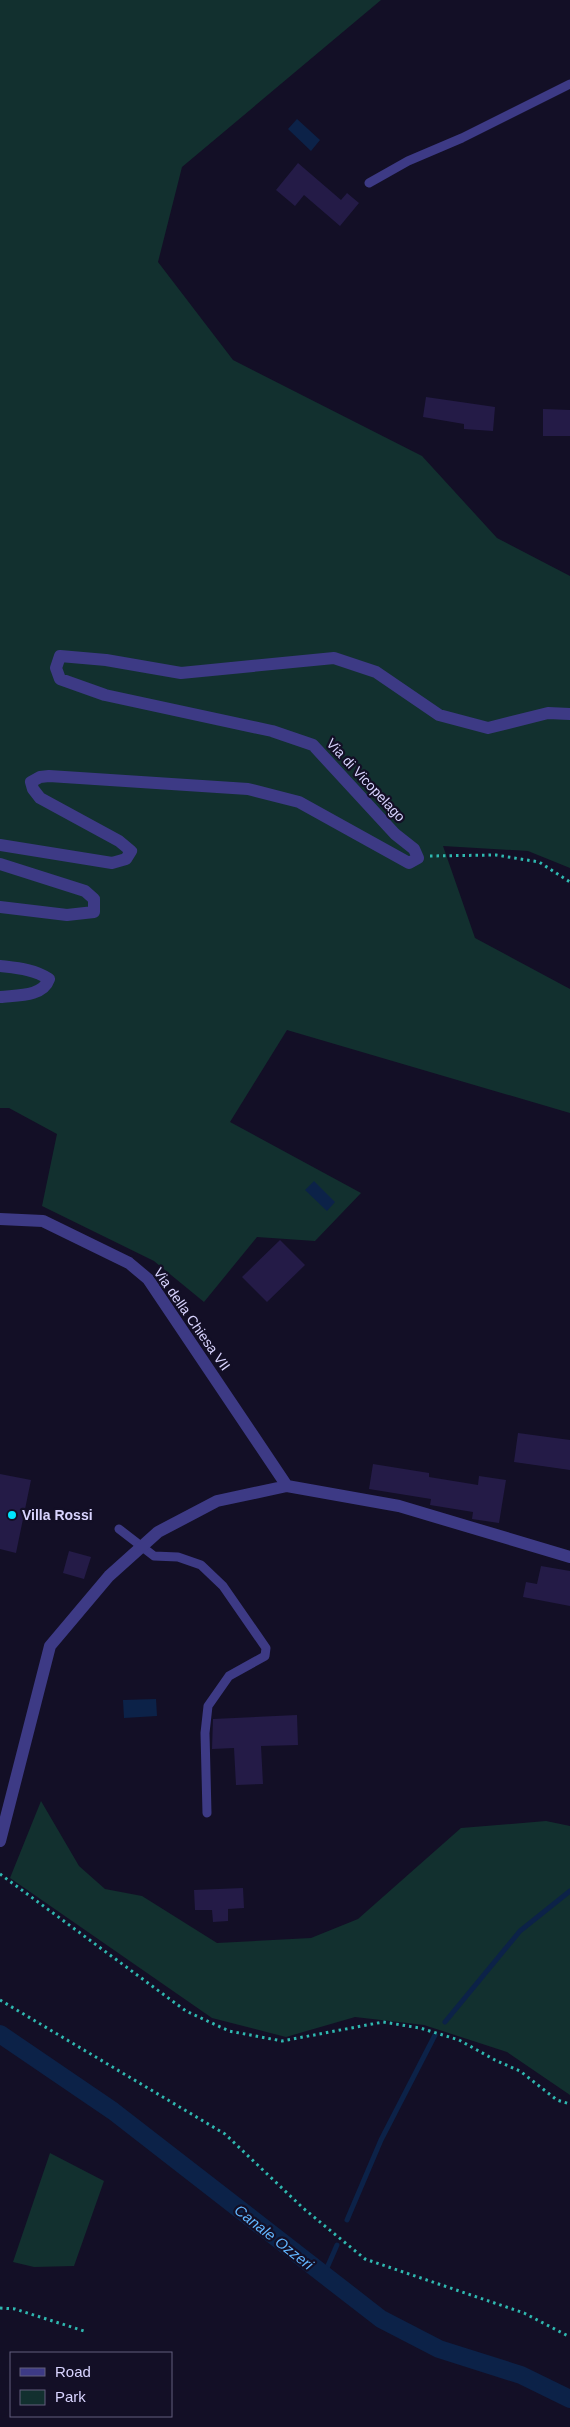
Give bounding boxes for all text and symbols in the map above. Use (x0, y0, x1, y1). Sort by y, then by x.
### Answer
street label: Via di Vicopelago (323, 735, 409, 825)
street label: Via della Chiesa VII (150, 1264, 234, 1374)
place label: Villa Rossi (22, 1507, 93, 1523)
marker: Villa Rossi (6, 1509, 18, 1521)
water label: Canale Ozzeri (231, 2201, 317, 2273)
legend (10, 2352, 172, 2417)
text: Road (55, 2363, 91, 2380)
text: Park (55, 2388, 86, 2405)

